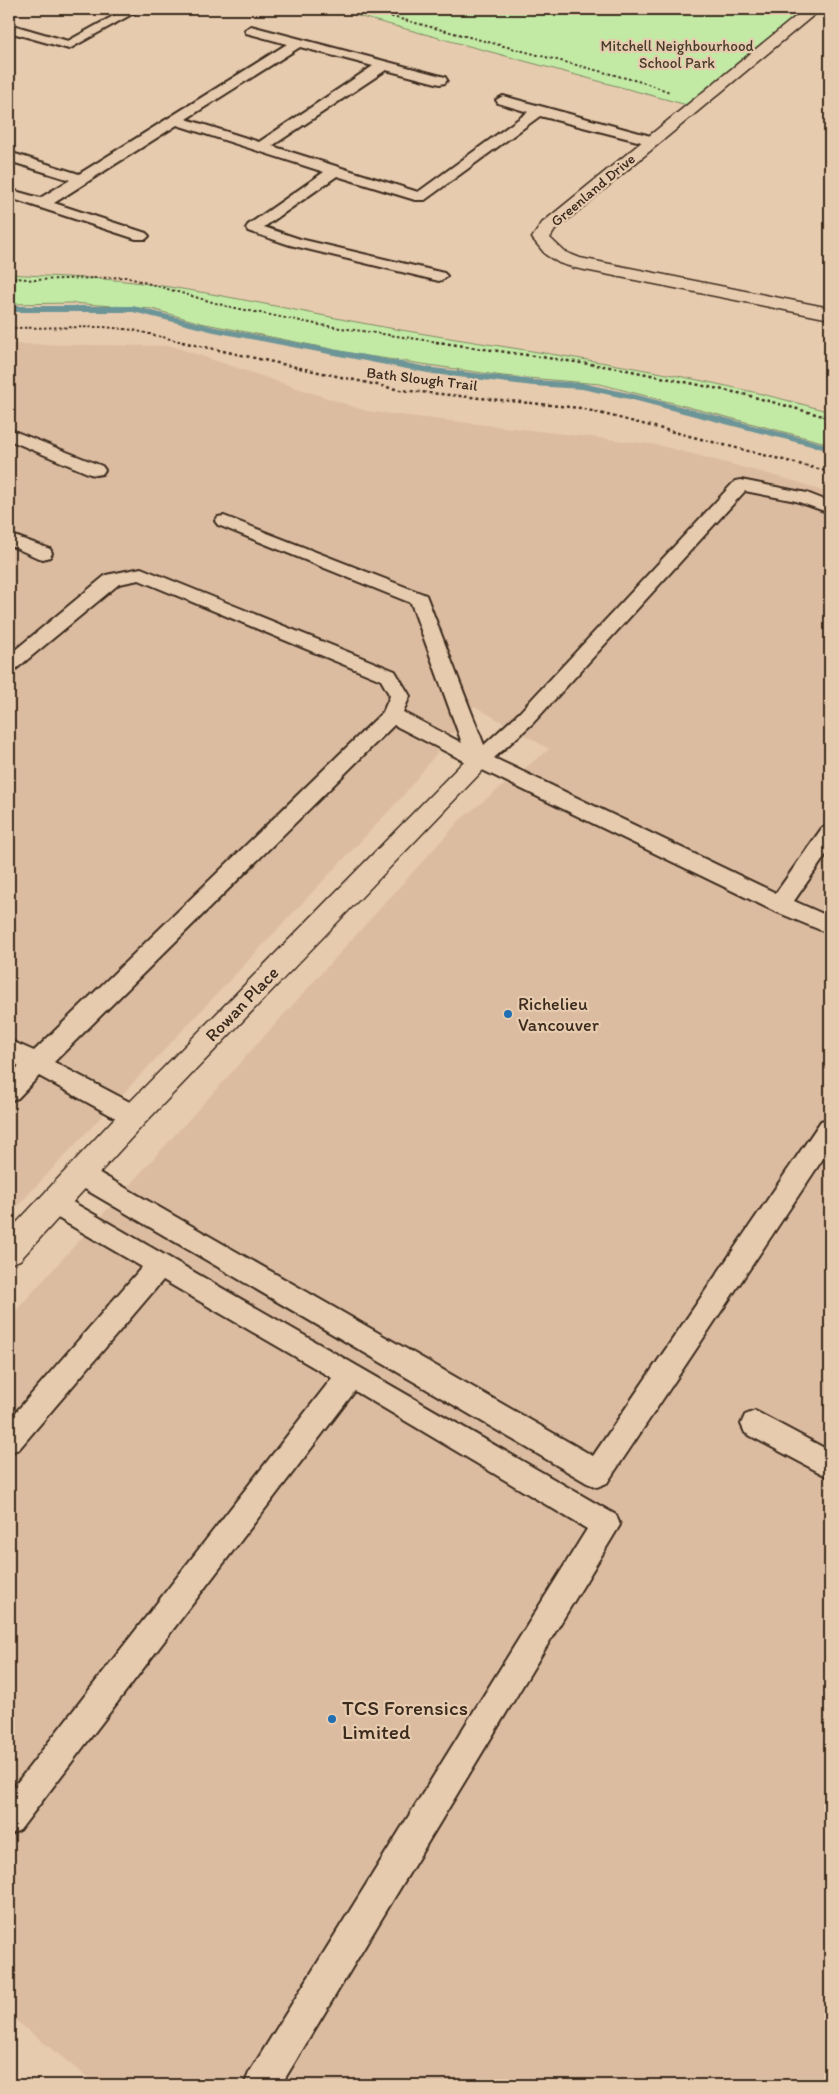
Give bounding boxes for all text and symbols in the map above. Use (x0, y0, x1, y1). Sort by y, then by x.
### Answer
park label: Mitchell Neighbourhood School Park (600, 37, 754, 72)
street label: Greenland Drive (547, 150, 639, 230)
street label: Bath Slough Trail (365, 363, 479, 395)
street label: Rowan Place (201, 962, 283, 1046)
place label: Richelieu Vancouver (518, 993, 600, 1036)
marker: Richelieu Vancouver (502, 1008, 514, 1020)
place label: TCS Forensics Limited (342, 1695, 468, 1744)
marker: TCS Forensics Limited (326, 1713, 338, 1725)

